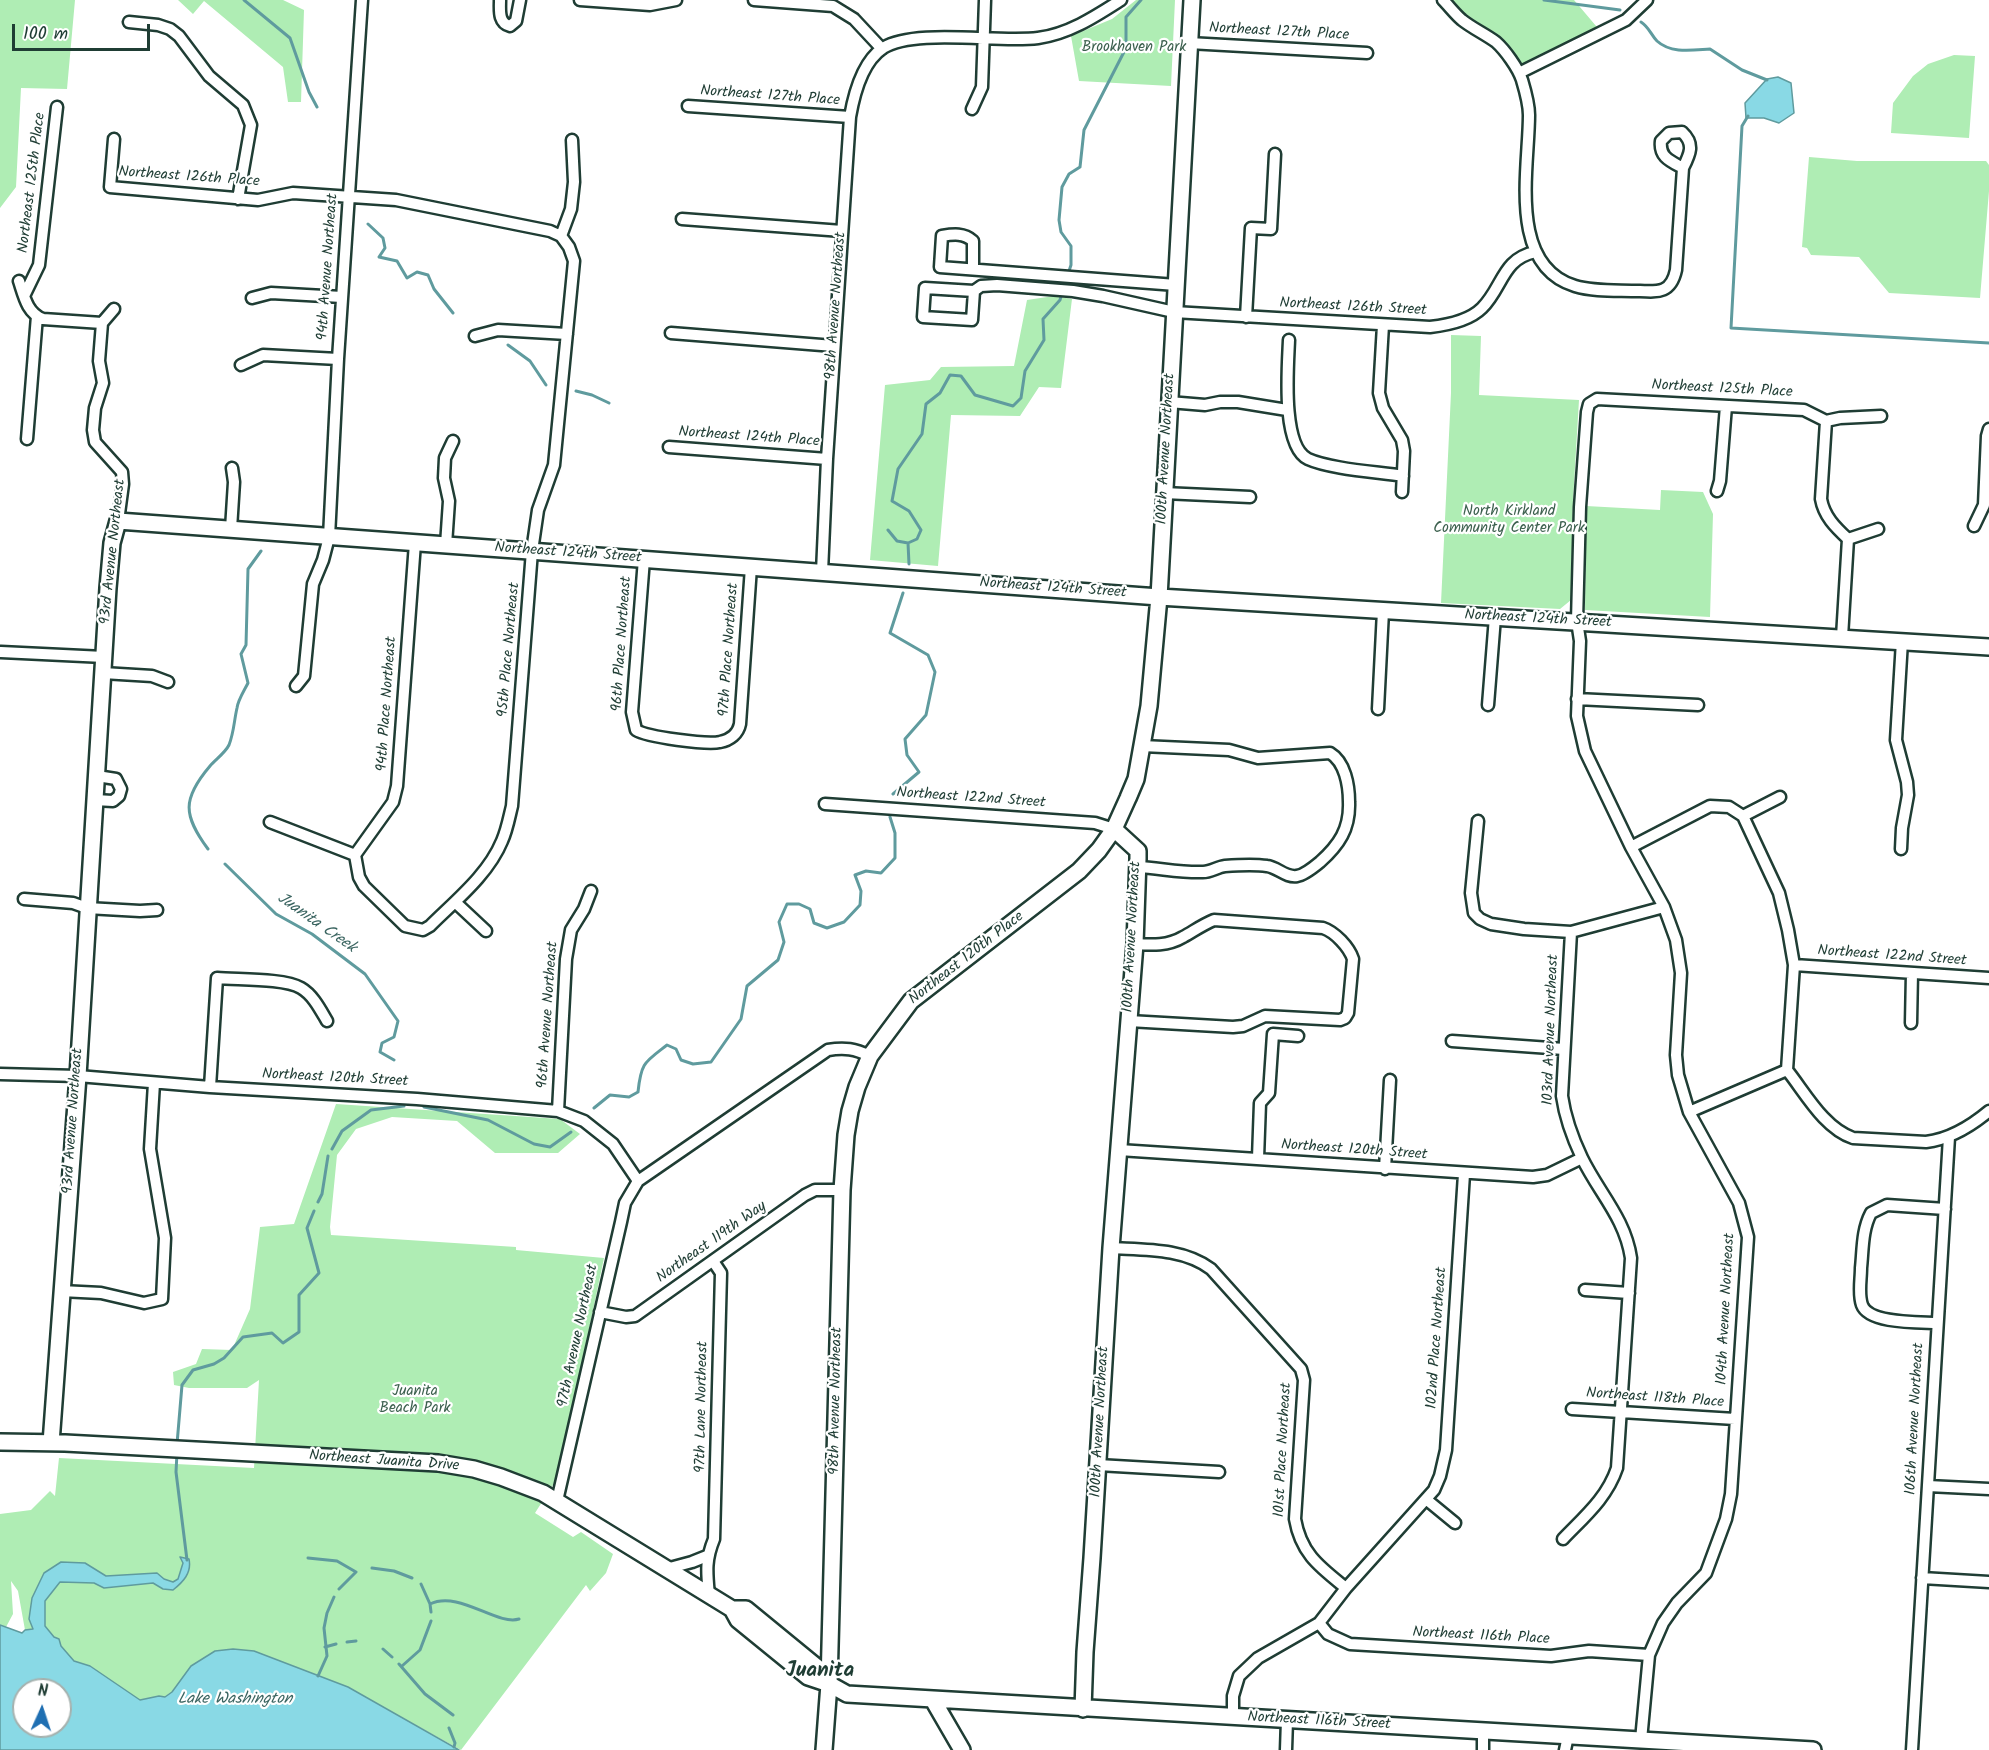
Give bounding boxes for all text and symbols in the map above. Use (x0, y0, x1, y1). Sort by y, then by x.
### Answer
scale bar (15, 12, 153, 50)
text: 100 m (23, 20, 68, 49)
street label: Northeast 127th Place (1209, 20, 1349, 46)
park label: Brookhaven Park (1082, 39, 1186, 57)
street label: Northeast 127th Place (699, 83, 841, 111)
street label: Northeast 125th Place (15, 112, 51, 254)
street label: Northeast 126th Place (118, 164, 260, 192)
street label: 94th Avenue Northeast (315, 193, 343, 341)
street label: 98th Avenue Northeast (823, 231, 851, 381)
street label: Northeast 126th Street (1279, 295, 1427, 321)
street label: 100th Avenue Northeast (1154, 373, 1180, 525)
street label: Northeast 125th Place (1651, 377, 1793, 403)
street label: Northeast 124th Place (678, 424, 820, 452)
street label: 93rd Avenue Northeast (97, 478, 131, 626)
park label: North Kirkland Community Center Park (1433, 503, 1585, 538)
street label: Northeast 124th Street (494, 540, 642, 568)
street label: Northeast 124th Street (979, 575, 1127, 603)
street label: 96th Place Northeast (609, 576, 637, 712)
street label: 95th Place Northeast (495, 582, 525, 718)
street label: 97th Place Northeast (716, 582, 744, 718)
street label: Northeast 124th Street (1464, 607, 1612, 633)
street label: 94th Place Northeast (374, 636, 402, 772)
street label: Northeast 122nd Street (896, 785, 1046, 813)
street label: 100th Avenue Northeast (1120, 861, 1146, 1013)
water label: Juanita Creek (273, 890, 359, 958)
street label: Northeast 120th Place (906, 909, 1028, 1009)
street label: 96th Avenue Northeast (535, 941, 563, 1089)
street label: Northeast 122nd Street (1817, 943, 1967, 971)
street label: 103rd Avenue Northeast (1540, 954, 1564, 1106)
street label: 93rd Avenue Northeast (60, 1047, 88, 1195)
street label: Northeast 120th Street (261, 1066, 409, 1092)
street label: Northeast 120th Street (1280, 1137, 1428, 1165)
street label: Northeast 119th Way (654, 1198, 770, 1288)
street label: 104th Avenue Northeast (1714, 1233, 1740, 1385)
street label: 97th Avenue Northeast (555, 1263, 603, 1409)
street label: 102nd Place Northeast (1424, 1266, 1452, 1410)
street label: 98th Avenue Northeast (827, 1327, 847, 1475)
street label: 97th Lane Northeast (693, 1341, 713, 1473)
street label: 106th Avenue Northeast (1903, 1342, 1929, 1496)
street label: 100th Avenue Northeast (1088, 1346, 1114, 1498)
street label: 101st Place Northeast (1271, 1382, 1297, 1518)
park label: Juanita Beach Park (379, 1383, 451, 1418)
street label: Northeast 118th Place (1585, 1385, 1725, 1413)
street label: Northeast Juanita Drive (308, 1448, 460, 1476)
street label: Northeast 116th Place (1412, 1624, 1550, 1650)
district label: Juanita (786, 1659, 854, 1685)
north arrow (12, 1678, 72, 1738)
text: N (37, 1679, 49, 1704)
water label: Lake Washington (178, 1690, 292, 1710)
street label: Northeast 116th Street (1247, 1709, 1391, 1735)

